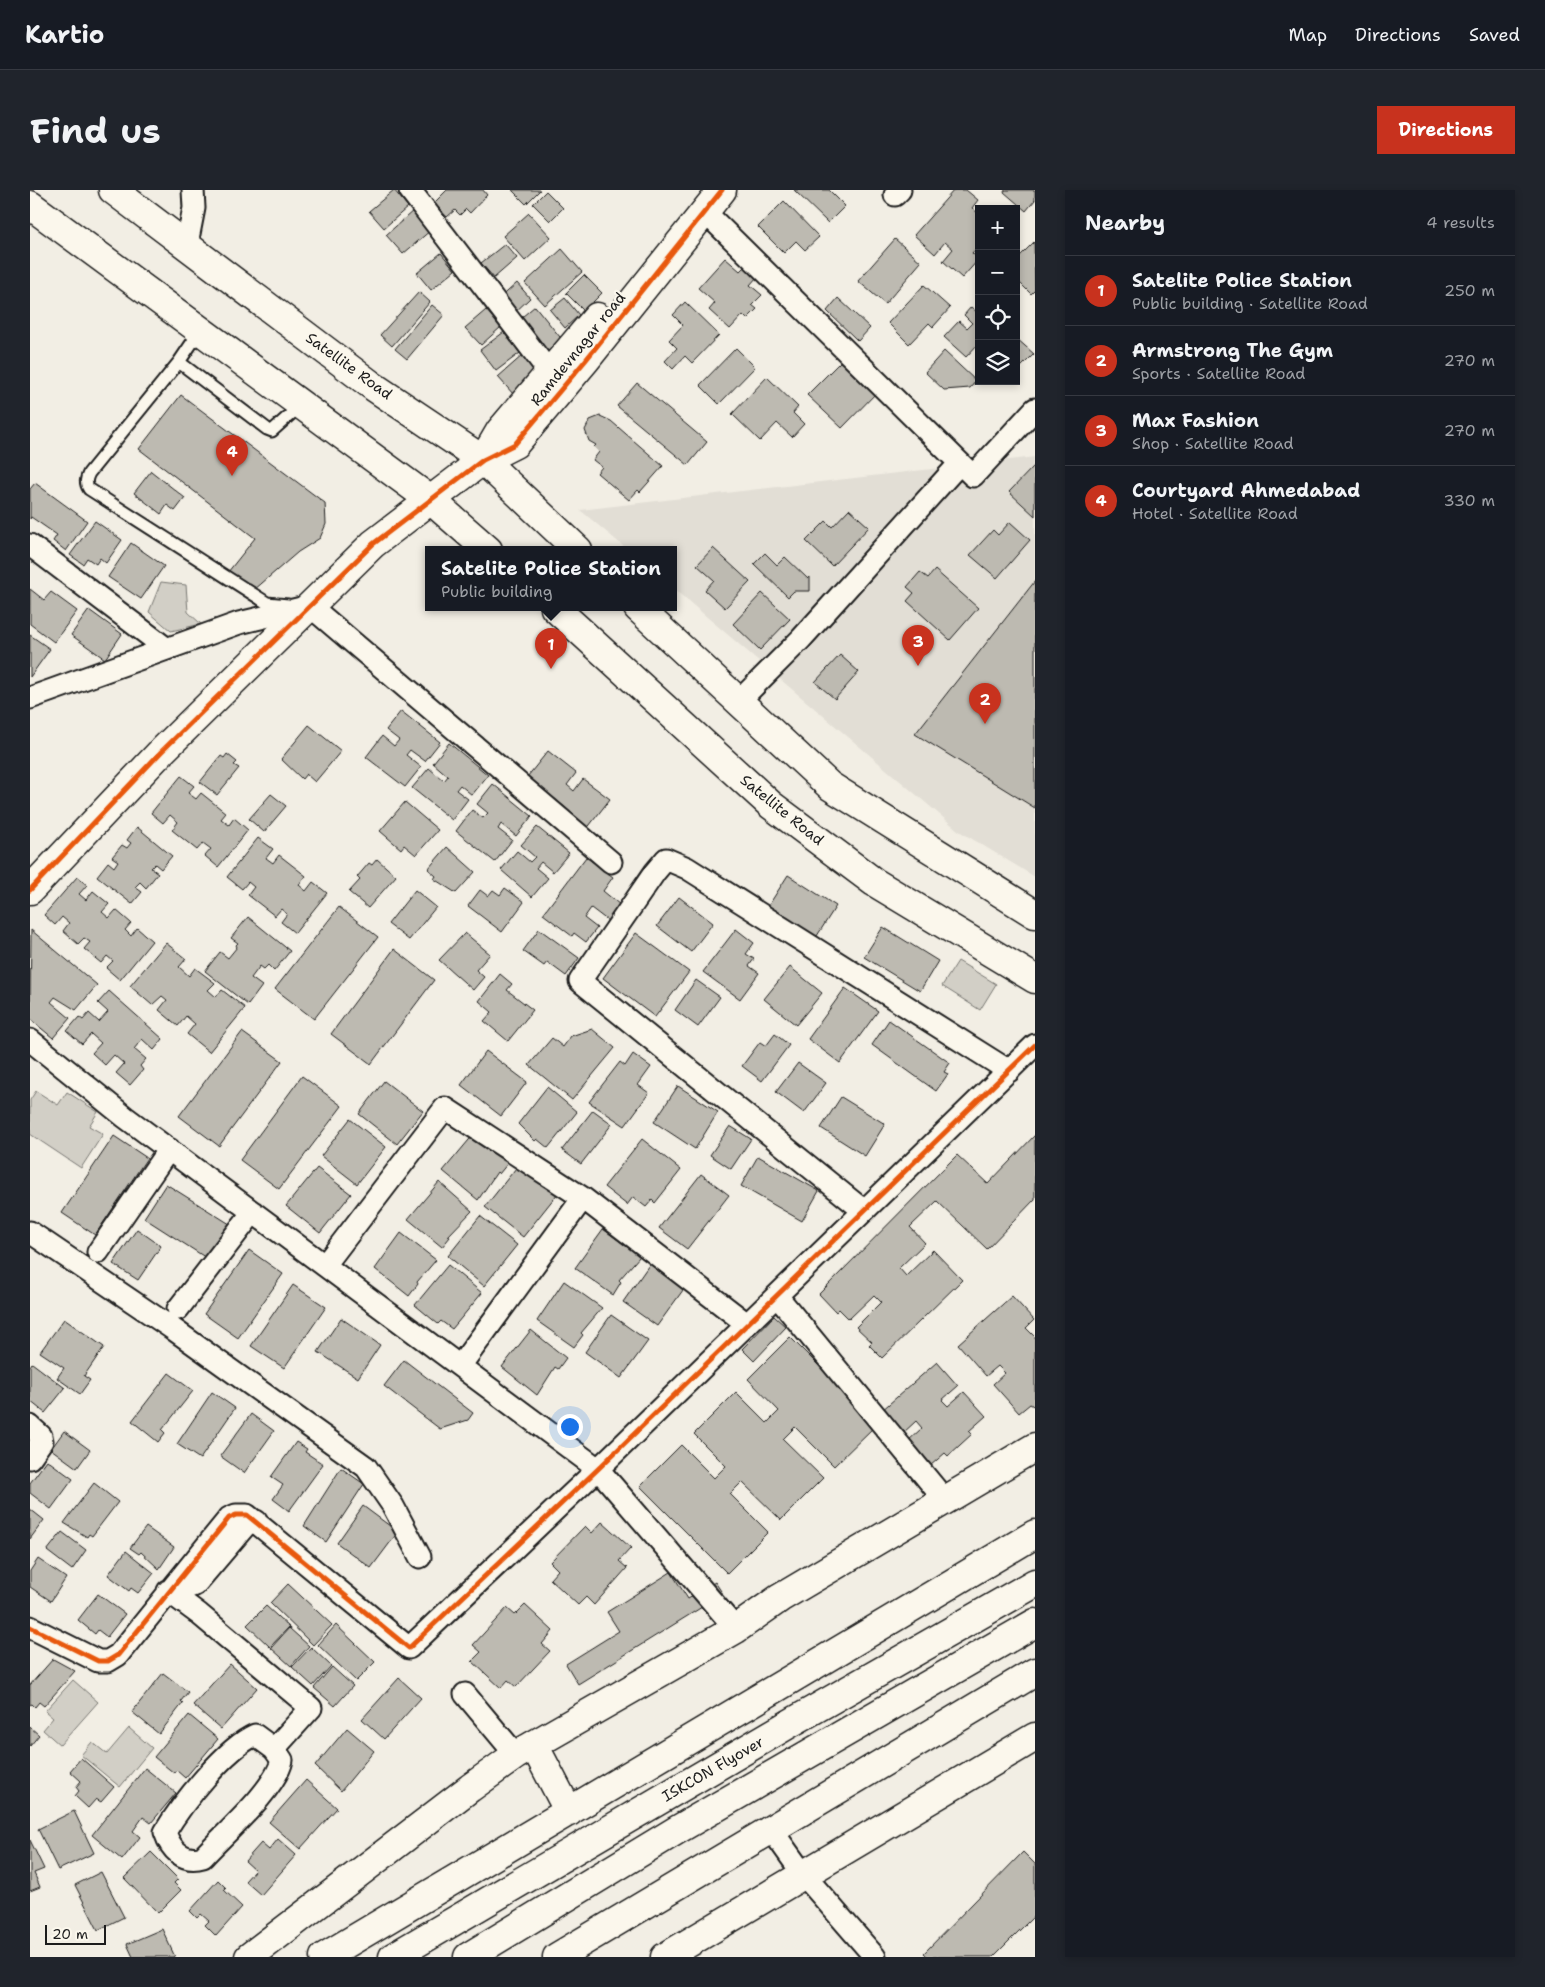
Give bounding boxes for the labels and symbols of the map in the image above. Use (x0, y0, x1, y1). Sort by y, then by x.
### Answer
street label: Ramdevnagar road (526, 288, 630, 410)
street label: Satellite Road (302, 328, 397, 404)
pin: 4 (216, 435, 248, 476)
pin: 3 (902, 625, 934, 666)
pin: 1 (535, 628, 567, 669)
pin: 2 (969, 683, 1001, 724)
street label: Satellite Road (736, 770, 828, 850)
your location (557, 1414, 583, 1440)
street label: ISKCON Flyover (659, 1732, 767, 1806)
scale bar (45, 1922, 106, 1945)

